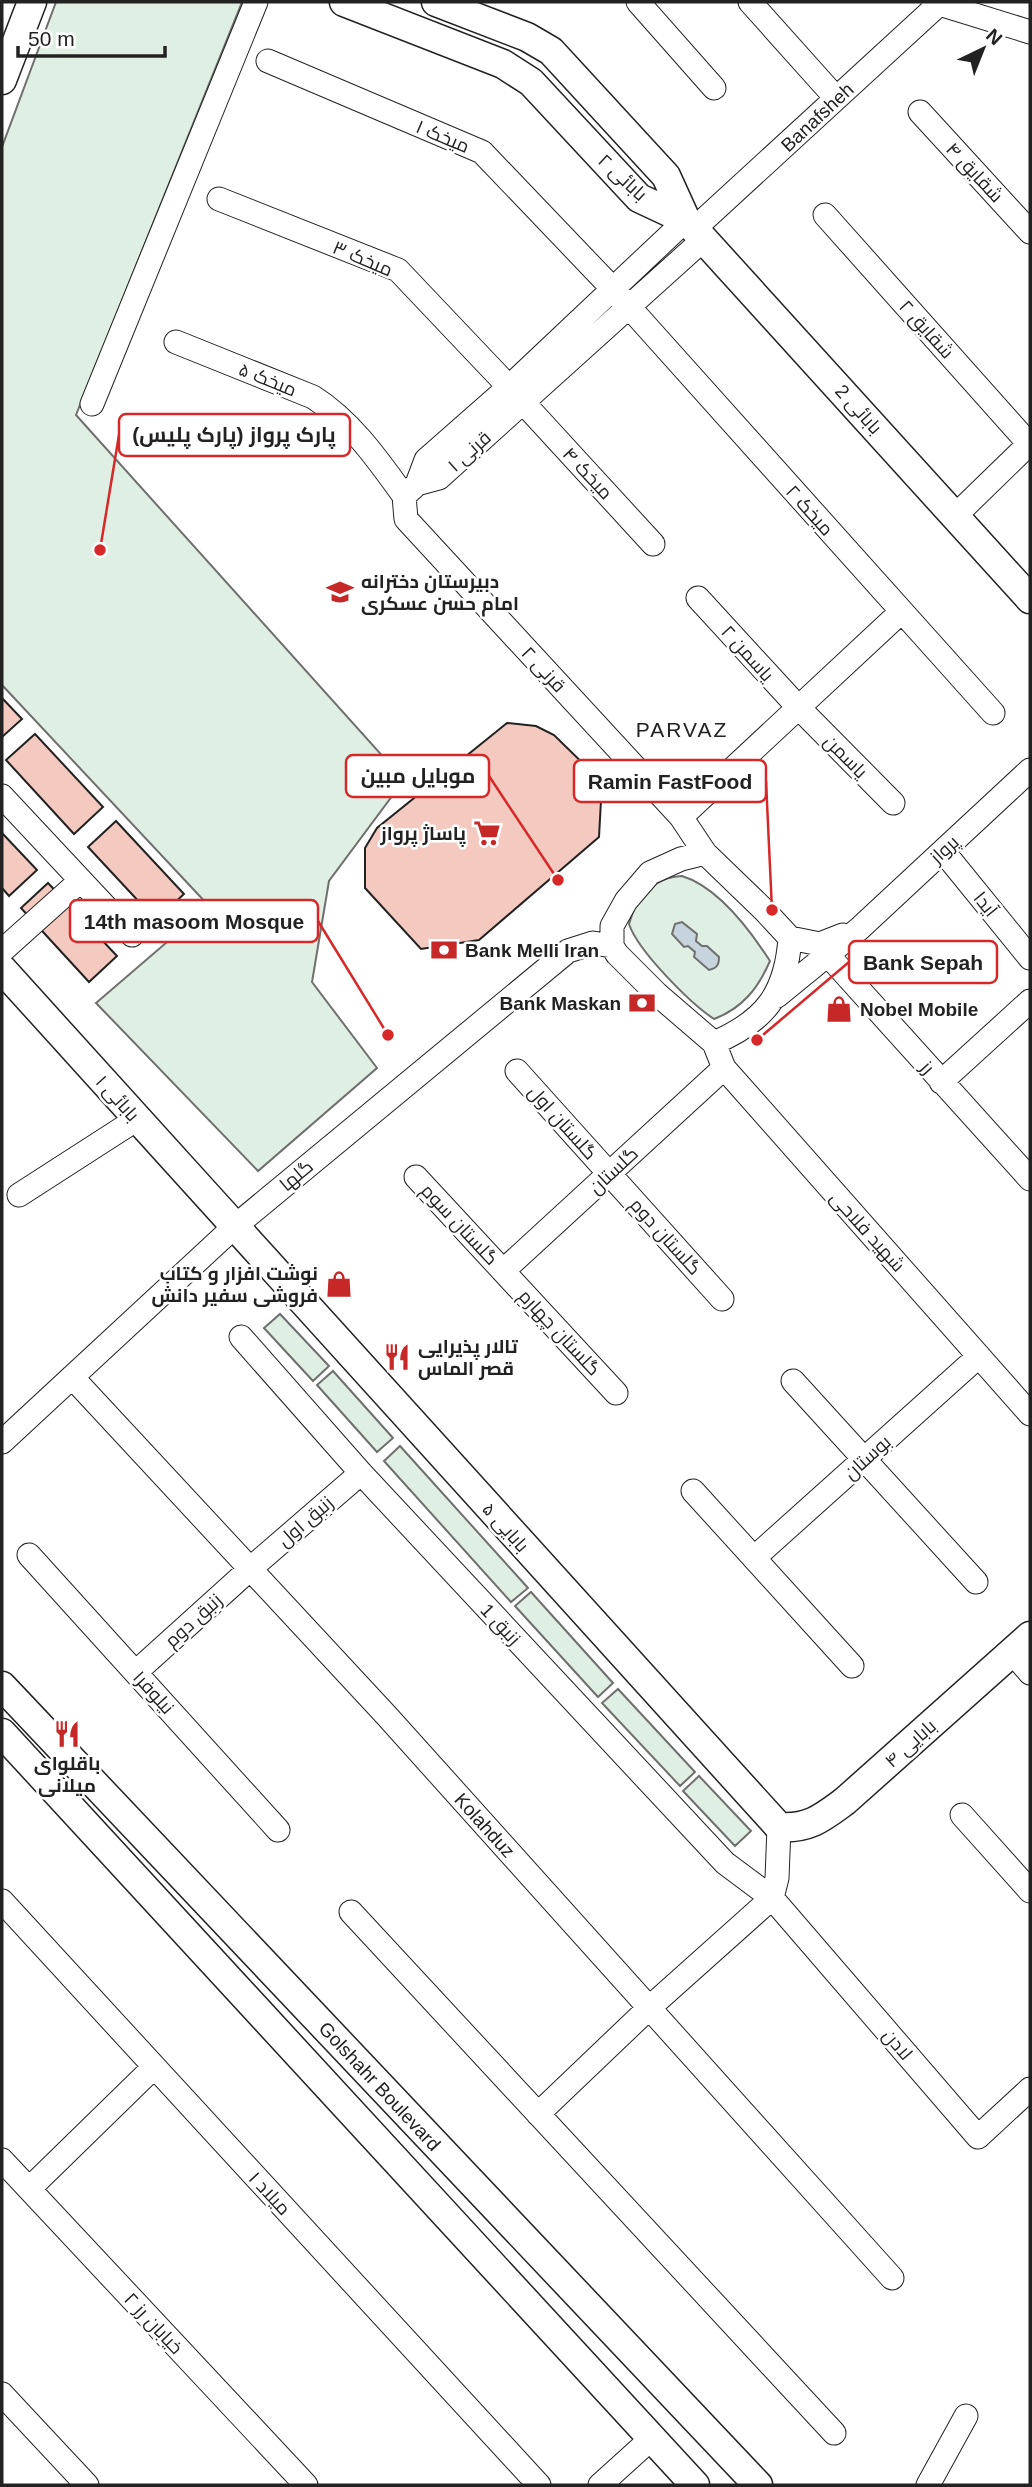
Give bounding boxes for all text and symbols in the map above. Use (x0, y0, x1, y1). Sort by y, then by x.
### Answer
scale bar (18, 14, 164, 58)
north arrow (948, 14, 1018, 84)
text: N (982, 25, 1006, 49)
text: 50 m (28, 27, 75, 50)
street label: Banafsheh (777, 79, 858, 156)
street label: میخک ۱ (413, 116, 473, 157)
street label: شقایق ۴ (940, 138, 1007, 208)
street label: بابائی ۲ (593, 150, 651, 206)
street label: میخک ۳ (330, 237, 396, 280)
street label: شقایق ۲ (894, 296, 958, 364)
street label: میخک ۵ (236, 358, 300, 401)
street label: بابائی 2 (830, 380, 886, 439)
callout: پارک پرواز (پارک پلیس) (119, 414, 350, 456)
text: پارک پرواز (پارک پلیس) (132, 423, 336, 450)
street label: قرنی ۱ (444, 427, 496, 477)
street label: میخک ۴ (559, 443, 617, 503)
street label: میخک ۲ (782, 481, 838, 540)
place label: دبیرستان دخترانه امام حسن عسکری (361, 571, 519, 617)
school or university icon: دبیرستان دخترانه امام حسن عسکری (325, 577, 355, 607)
street label: یاسمن ۲ (716, 621, 778, 686)
street label: قرنی ۲ (517, 642, 570, 697)
district label: PARVAZ (636, 718, 728, 741)
street label: یاسمن (819, 730, 872, 783)
callout: موبایل مبین (346, 755, 489, 797)
callout: Ramin FastFood (574, 760, 766, 802)
text: موبایل مبین (361, 764, 475, 789)
text: Ramin FastFood (588, 770, 752, 793)
supermarket icon: پاساژ پرواز (472, 818, 502, 848)
place label: پاساژ پرواز (380, 823, 466, 847)
street label: پرواز (925, 831, 964, 870)
street label: آیدا (969, 888, 1002, 921)
callout: 14th masoom Mosque (70, 900, 318, 942)
text: 14th masoom Mosque (84, 910, 304, 933)
bank icon: Bank Melli Iran (429, 935, 459, 965)
place label: Bank Melli Iran (465, 940, 599, 961)
callout: Bank Sepah (849, 941, 997, 983)
text: Bank Sepah (863, 951, 983, 974)
bank icon: Bank Maskan (627, 988, 657, 1018)
place label: Bank Maskan (500, 993, 621, 1014)
shop icon: Nobel Mobile (824, 994, 854, 1024)
place label: Nobel Mobile (860, 999, 978, 1020)
street label: رز (915, 1056, 939, 1079)
street label: بابائی ۱ (91, 1071, 144, 1126)
street label: گلستان اول (523, 1081, 601, 1164)
street label: گلستان (585, 1143, 643, 1199)
street label: گلها (275, 1156, 318, 1196)
street label: گلستان سوم (415, 1180, 502, 1271)
street label: شهید فلاحی (825, 1187, 909, 1277)
street label: گلستان دوم (624, 1194, 705, 1281)
place label: نوشت افزار و کتاب فروشی سفیر دانش (151, 1263, 318, 1307)
shop icon: نوشت افزار و کتاب فروشی سفیر دانش (324, 1269, 354, 1299)
street label: گلستان چهارم (512, 1285, 605, 1382)
place label: تالار پذیرایی قصر الماس (418, 1336, 519, 1380)
restaurant icon: تالار پذیرایی قصر الماس (382, 1342, 412, 1372)
street label: بوستان (840, 1431, 896, 1485)
street label: زنبق اول (274, 1492, 338, 1552)
street label: ۵ بابایی (477, 1498, 533, 1557)
street label: زنبق دوم (161, 1589, 228, 1654)
street label: زنبق 1 (475, 1599, 525, 1651)
street label: نیلوفر۱ (128, 1667, 178, 1719)
street label: بابایی ۴ (881, 1715, 941, 1772)
restaurant icon: باقلوای میلانی (52, 1719, 82, 1749)
place label: باقلوای میلانی (34, 1753, 100, 1797)
street label: Kolahduz (450, 1789, 519, 1862)
street label: Golshahr Boulevard (315, 2018, 445, 2155)
street label: لادن (878, 2025, 917, 2065)
street label: میلاد ۱ (245, 2168, 295, 2219)
street label: خیابان رز ۲ (119, 2289, 187, 2359)

